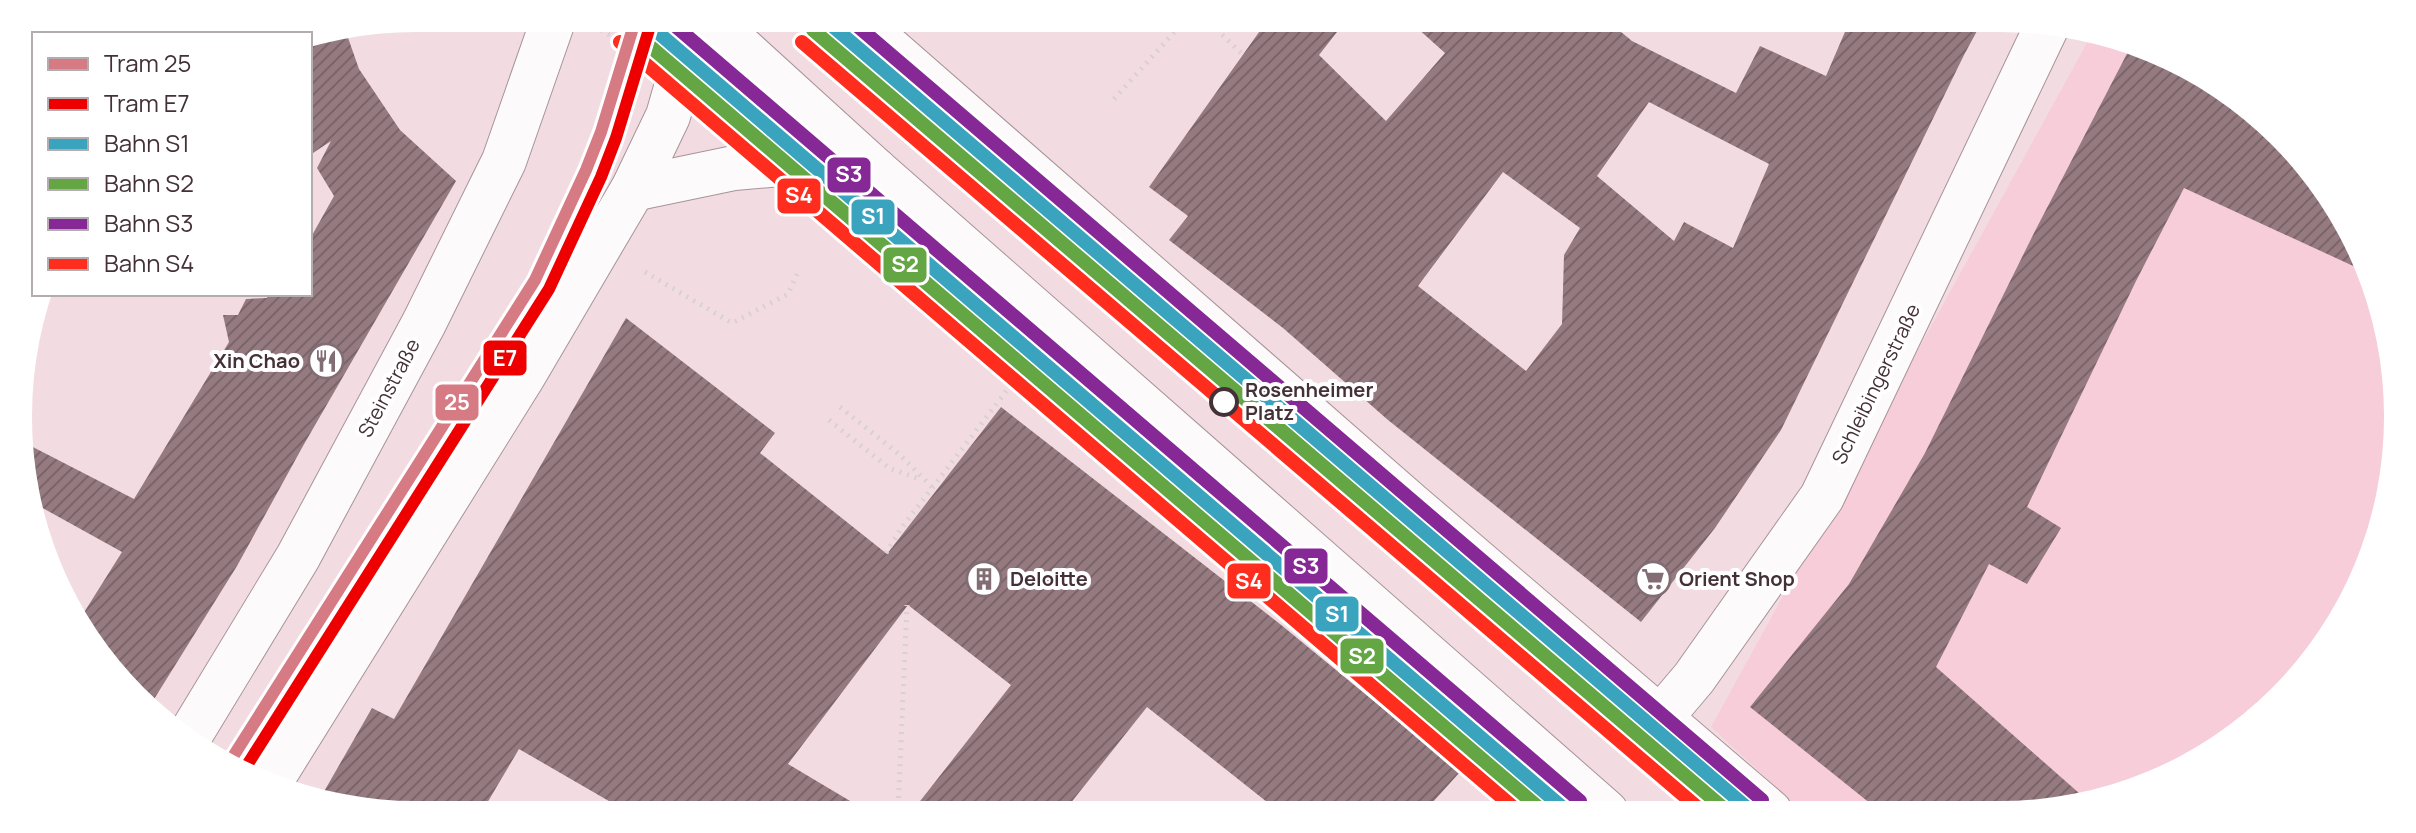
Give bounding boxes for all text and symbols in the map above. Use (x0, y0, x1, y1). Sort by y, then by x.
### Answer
legend (32, 32, 312, 296)
text: Tram 25 (104, 46, 191, 79)
text: Tram E7 (104, 86, 190, 119)
text: Bahn S1 (104, 126, 190, 159)
line badge: S3 (826, 156, 872, 194)
text: S3 (835, 159, 863, 189)
text: Bahn S2 (104, 166, 194, 199)
line badge: S4 (776, 177, 822, 215)
text: S4 (785, 180, 813, 210)
line badge: S1 (850, 198, 896, 236)
text: S1 (861, 201, 885, 231)
text: Bahn S3 (104, 206, 193, 239)
text: Bahn S4 (104, 246, 194, 279)
line badge: S2 (882, 246, 928, 284)
text: S2 (891, 249, 919, 279)
street label: Schleibingerstraße (1825, 299, 1926, 468)
street label: Steinstraße (351, 334, 426, 442)
line badge: E7 (482, 339, 528, 377)
restaurant icon: Xin Chao (307, 342, 345, 380)
text: E7 (493, 343, 517, 373)
place label: Xin Chao (214, 347, 300, 374)
place label: Rosenheimer Platz (1245, 376, 1373, 426)
line badge: 25 (434, 383, 480, 422)
text: 25 (444, 387, 470, 417)
marker: Rosenheimer Platz (1210, 388, 1238, 416)
line badge: S3 (1283, 547, 1329, 585)
text: S3 (1292, 551, 1320, 581)
building icon: Deloitte (965, 560, 1003, 598)
supermarket icon: Orient Shop (1634, 560, 1672, 598)
line badge: S4 (1226, 562, 1272, 600)
place label: Deloitte (1010, 565, 1088, 592)
place label: Orient Shop (1679, 565, 1795, 592)
text: S4 (1235, 566, 1263, 596)
line badge: S1 (1314, 595, 1360, 633)
text: S1 (1325, 599, 1349, 629)
line badge: S2 (1339, 637, 1385, 675)
text: S2 (1348, 641, 1376, 671)

